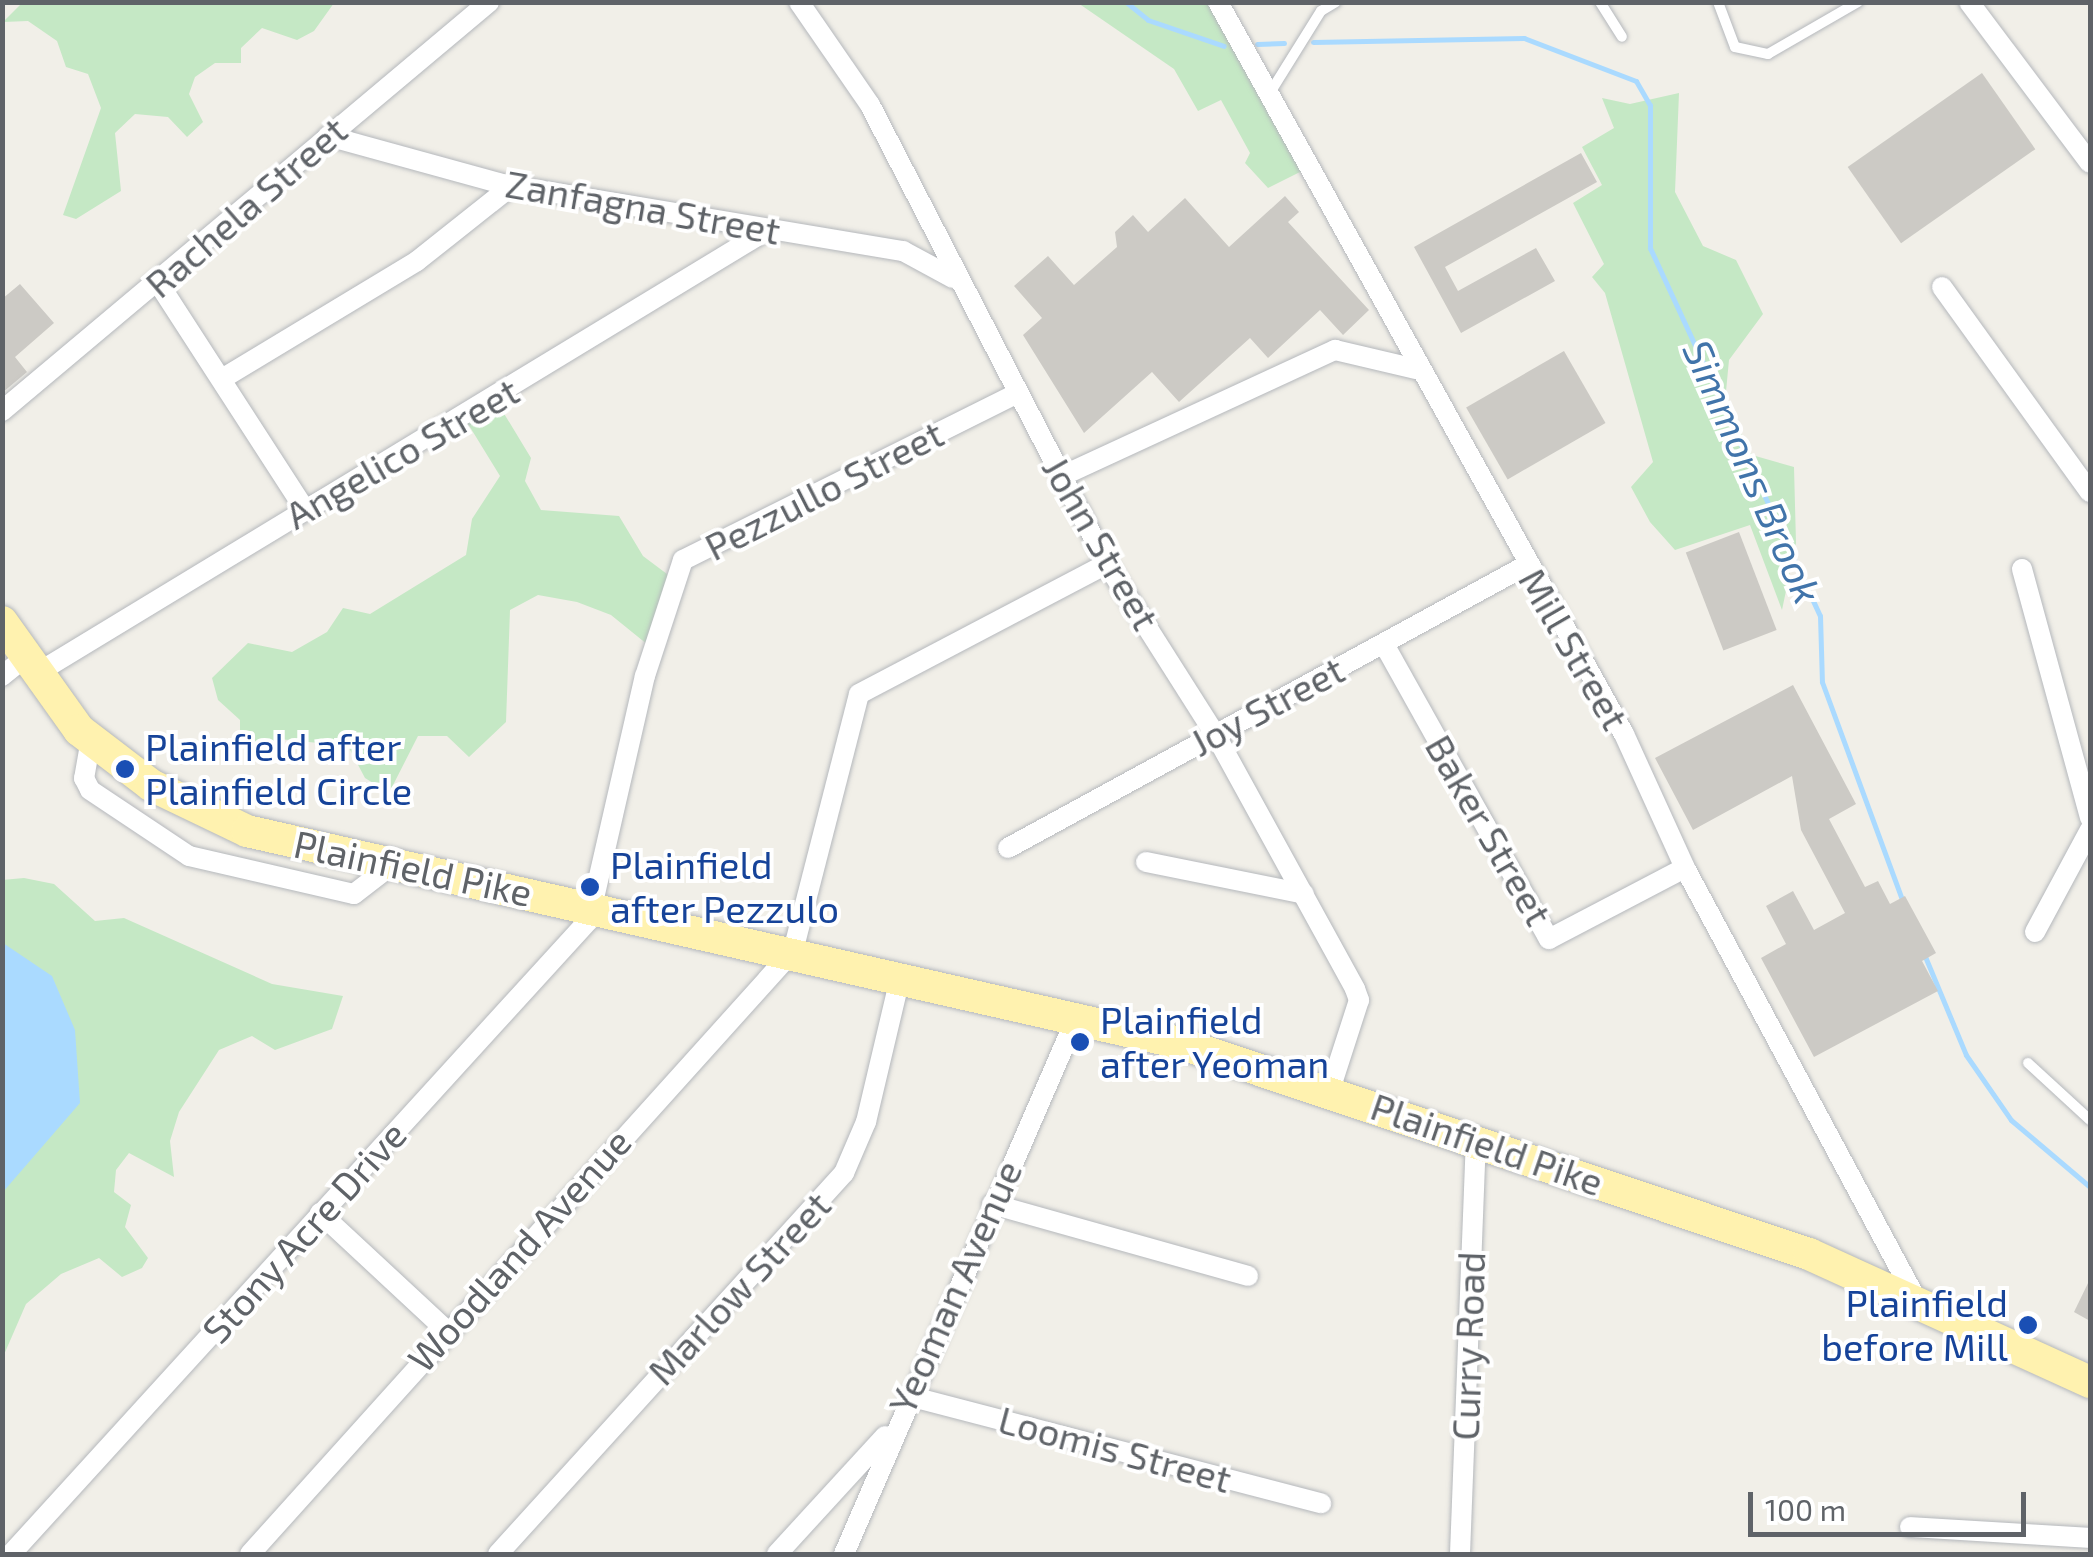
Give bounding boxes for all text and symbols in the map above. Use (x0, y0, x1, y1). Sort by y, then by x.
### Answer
street label: Rachela Street (136, 107, 356, 307)
street label: Zanfagna Street (502, 160, 784, 254)
water label: Simmons Brook (1675, 332, 1833, 610)
street label: Angelico Street (277, 368, 527, 538)
street label: Pezzullo Street (697, 410, 951, 570)
street label: John Street (1033, 448, 1169, 638)
street label: Mill Street (1509, 560, 1639, 738)
street label: Joy Street (1182, 646, 1352, 766)
place label: Plainfield after Plainfield Circle (145, 724, 412, 814)
street label: Baker Street (1416, 726, 1562, 934)
marker: Plainfield after Plainfield Circle (114, 758, 136, 780)
street label: Plainfield Pike (290, 821, 536, 915)
place label: Plainfield after Pezzulo (610, 842, 840, 932)
marker: Plainfield after Pezzulo (579, 876, 601, 898)
place label: Plainfield after Yeoman (1100, 997, 1331, 1086)
marker: Plainfield after Yeoman (1069, 1031, 1091, 1053)
street label: Plainfield Pike (1365, 1083, 1609, 1205)
street label: Stony Acre Drive (192, 1111, 416, 1353)
street label: Woodland Avenue (398, 1119, 640, 1381)
street label: Yeoman Avenue (879, 1153, 1031, 1421)
street label: Marlow Street (638, 1182, 840, 1394)
street label: Curry Road (1442, 1250, 1494, 1442)
place label: Plainfield before Mill (1821, 1280, 2008, 1370)
marker: Plainfield before Mill (2017, 1314, 2039, 1336)
street label: Loomis Street (994, 1396, 1236, 1502)
scale bar (1753, 1472, 2030, 1534)
text: 100 m (1765, 1491, 1846, 1527)

